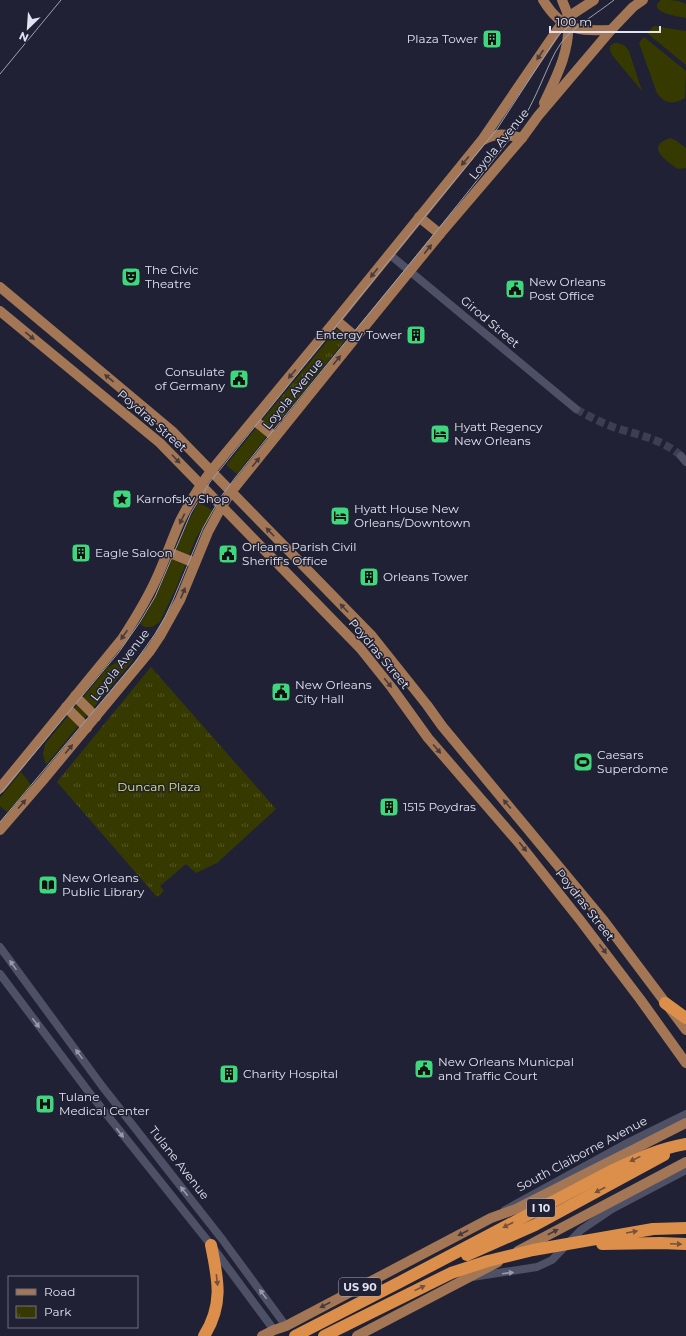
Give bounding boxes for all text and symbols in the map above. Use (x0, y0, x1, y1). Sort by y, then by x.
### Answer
north arrow (8, 8, 48, 48)
scale bar (550, 8, 660, 34)
text: 100 m (556, 14, 592, 29)
building icon: Plaza Tower (481, 28, 503, 50)
text: N (17, 29, 31, 45)
place label: Plaza Tower (407, 31, 478, 46)
one-way arrow (536, 50, 544, 61)
street label: Loyola Avenue (465, 105, 532, 182)
one-way arrow (460, 156, 469, 167)
one-way arrow (424, 244, 433, 254)
place label: The Civic Theatre (145, 262, 199, 291)
theatre icon: The Civic Theatre (120, 266, 142, 288)
one-way arrow (370, 268, 378, 278)
place label: New Orleans Post Office (529, 274, 606, 303)
public building icon: New Orleans Post Office (504, 278, 526, 300)
street label: Girod Street (458, 293, 523, 351)
building icon: Entergy Tower (405, 324, 427, 346)
place label: Entergy Tower (315, 327, 402, 342)
one-way arrow (25, 332, 36, 341)
street label: Loyola Avenue (259, 355, 326, 432)
one-way arrow (332, 355, 341, 366)
place label: Consulate of Germany (155, 364, 225, 393)
public building icon: Consulate of Germany (228, 368, 250, 390)
one-way arrow (287, 368, 296, 379)
one-way arrow (103, 373, 114, 382)
street label: Poydras Street (115, 386, 190, 455)
place label: Hyatt Regency New Orleans (454, 419, 543, 448)
hotel icon: Hyatt Regency New Orleans (429, 423, 451, 445)
one-way arrow (171, 454, 180, 464)
one-way arrow (251, 456, 260, 467)
place icon: Karnofsky Shop (111, 488, 133, 510)
place label: Karnofsky Shop (136, 491, 229, 506)
place label: Hyatt House New Orleans/Downtown (354, 501, 471, 530)
hotel icon: Hyatt House New Orleans/Downtown (329, 505, 351, 527)
one-way arrow (179, 513, 185, 525)
one-way arrow (265, 527, 275, 537)
place label: Orleans Parish Civil Sheriff's Office (242, 539, 357, 568)
building icon: Eagle Saloon (70, 542, 92, 564)
public building icon: Orleans Parish Civil Sheriff's Office (217, 543, 239, 565)
place label: Eagle Saloon (95, 545, 173, 560)
building icon: Orleans Tower (358, 566, 380, 588)
place label: Orleans Tower (383, 569, 468, 584)
one-way arrow (179, 587, 186, 599)
one-way arrow (339, 603, 349, 613)
street label: Poydras Street (346, 616, 413, 692)
street label: Loyola Avenue (87, 626, 152, 704)
one-way arrow (120, 630, 128, 640)
place label: New Orleans City Hall (295, 677, 372, 706)
one-way arrow (383, 678, 392, 689)
public building icon: New Orleans City Hall (270, 681, 292, 703)
one-way arrow (64, 744, 73, 755)
one-way arrow (433, 744, 442, 754)
place label: Caesars Superdome (597, 747, 668, 776)
sports icon: Caesars Superdome (572, 751, 594, 773)
park label: Duncan Plaza (117, 779, 201, 794)
building icon: 1515 Poydras (378, 796, 400, 818)
one-way arrow (502, 798, 511, 809)
place label: 1515 Poydras (403, 799, 476, 814)
one-way arrow (17, 800, 26, 809)
one-way arrow (518, 842, 527, 853)
street label: Poydras Street (553, 866, 618, 944)
place label: New Orleans Public Library (62, 870, 145, 899)
library icon: New Orleans Public Library (37, 874, 59, 896)
one-way arrow (598, 944, 607, 955)
one-way arrow (9, 960, 17, 971)
one-way arrow (32, 1017, 41, 1028)
one-way arrow (75, 1049, 83, 1060)
place label: New Orleans Municpal and Traffic Court (438, 1054, 574, 1083)
public building icon: New Orleans Municpal and Traffic Court (413, 1058, 435, 1080)
building icon: Charity Hospital (218, 1063, 240, 1085)
place label: Charity Hospital (243, 1066, 338, 1081)
place label: Tulane Medical Center (59, 1089, 150, 1118)
hospital icon: Tulane Medical Center (34, 1093, 56, 1115)
street label: South Claiborne Avenue (514, 1113, 649, 1194)
street label: Tulane Avenue (146, 1123, 213, 1202)
one-way arrow (116, 1127, 125, 1138)
one-way arrow (630, 1156, 641, 1162)
one-way arrow (180, 1185, 188, 1196)
one-way arrow (594, 1186, 605, 1193)
road number: I 10 (527, 1199, 555, 1217)
one-way arrow (502, 1222, 513, 1229)
one-way arrow (547, 1229, 558, 1236)
one-way arrow (626, 1229, 639, 1235)
one-way arrow (457, 1230, 468, 1237)
one-way arrow (669, 1240, 682, 1247)
one-way arrow (502, 1269, 514, 1276)
one-way arrow (214, 1274, 220, 1286)
legend (8, 1276, 138, 1328)
road number: US 90 (339, 1278, 381, 1296)
text: Road (44, 1284, 75, 1299)
one-way arrow (414, 1285, 425, 1291)
one-way arrow (258, 1289, 267, 1300)
one-way arrow (320, 1302, 331, 1308)
text: Park (44, 1304, 72, 1319)

